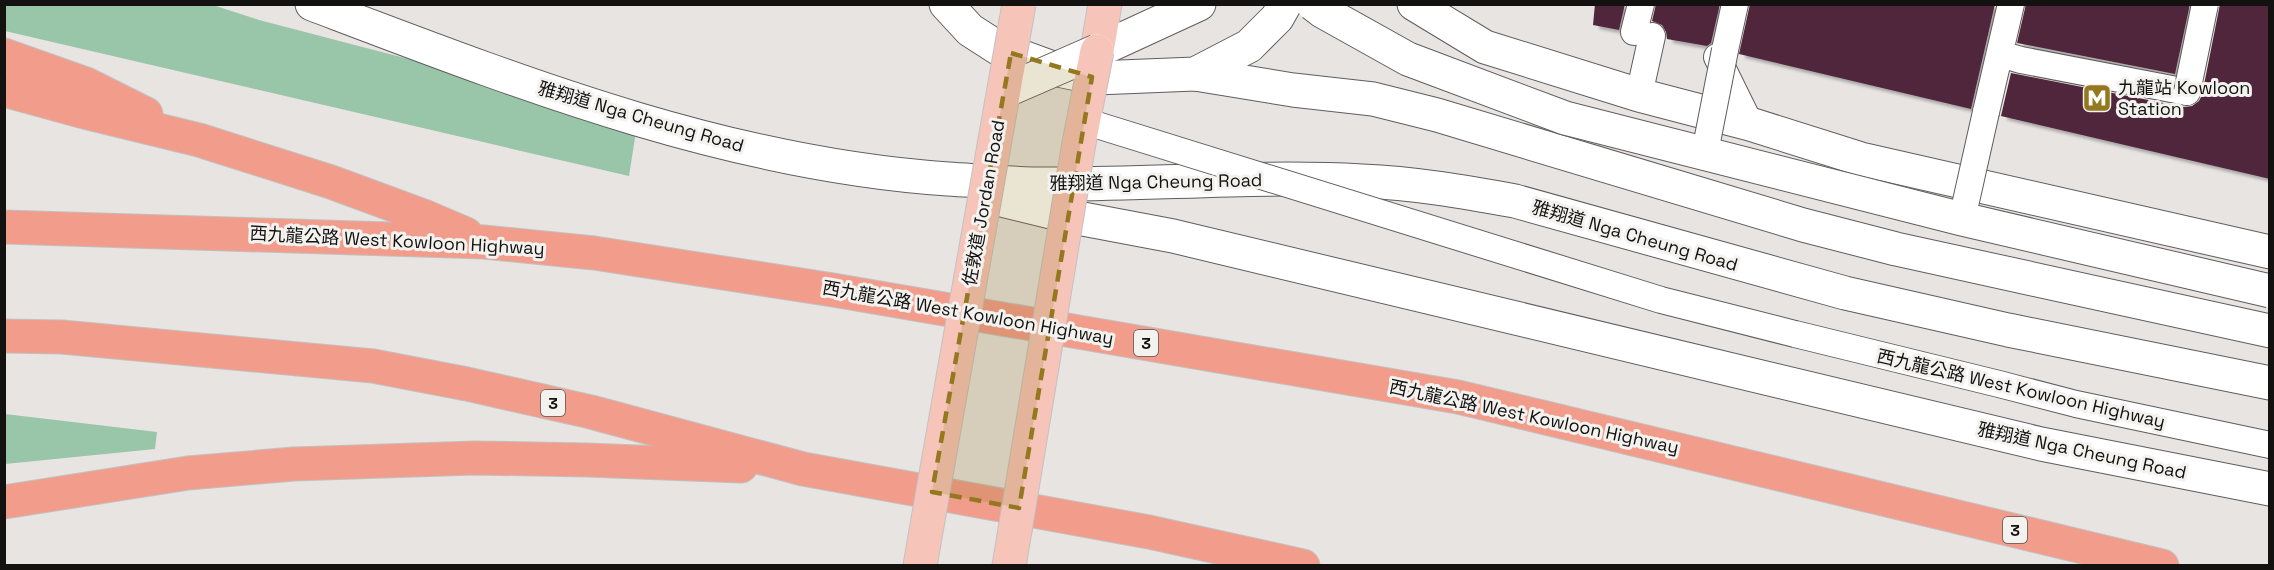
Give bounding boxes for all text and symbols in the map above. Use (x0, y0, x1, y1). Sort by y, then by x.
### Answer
street label: 雅翔道 Nga Cheung Road (536, 76, 747, 157)
place label: 九龍站 Kowloon Station (2118, 76, 2250, 120)
metro station icon: 九龍站 Kowloon Station (2081, 82, 2113, 114)
street label: 佐敦道 Jordan Road (958, 118, 1009, 288)
street label: 雅翔道 Nga Cheung Road (1049, 168, 1263, 195)
street label: 雅翔道 Nga Cheung Road (1530, 195, 1741, 276)
street label: 西九龍公路 West Kowloon Highway (249, 221, 545, 260)
street label: 西九龍公路 West Kowloon Highway (821, 276, 1116, 349)
road number: 3 (1134, 330, 1158, 356)
street label: 西九龍公路 West Kowloon Highway (1875, 344, 2168, 433)
street label: 西九龍公路 West Kowloon Highway (1387, 375, 1681, 458)
road number: 3 (541, 390, 565, 416)
street label: 雅翔道 Nga Cheung Road (1976, 417, 2189, 484)
road number: 3 (2003, 517, 2027, 543)

